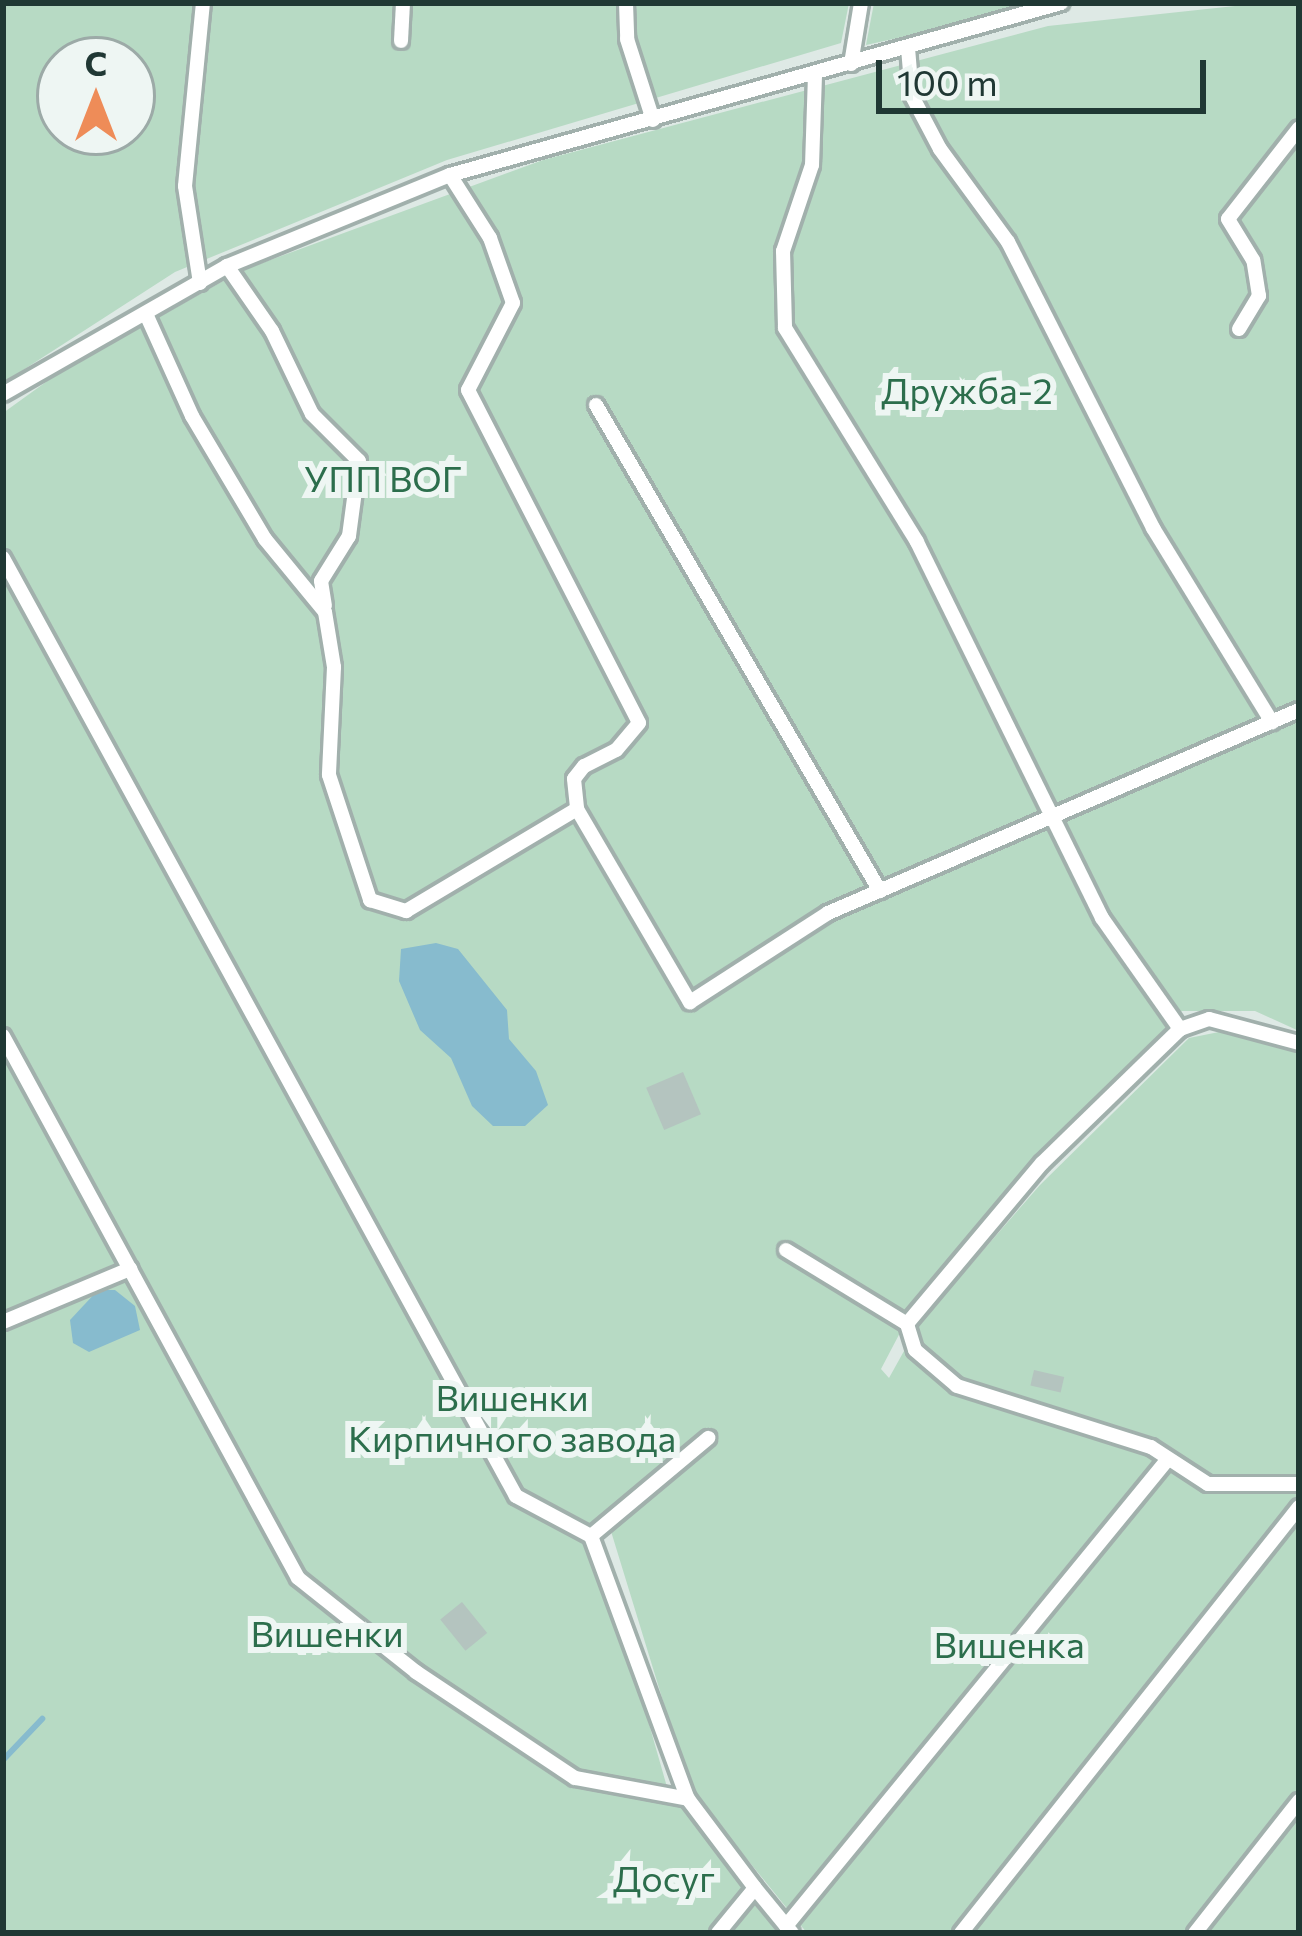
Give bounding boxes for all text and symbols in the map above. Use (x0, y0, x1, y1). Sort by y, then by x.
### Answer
north arrow (36, 36, 156, 156)
scale bar (882, 36, 1212, 110)
text: С (85, 42, 107, 83)
text: 100 m (897, 59, 998, 103)
park label: Дружба-2 (881, 368, 1053, 412)
park label: УПП ВОГ (304, 456, 462, 500)
park label: Вишенки Кирпичного завода (348, 1374, 676, 1459)
park label: Вишенки (250, 1611, 404, 1655)
park label: Вишенка (933, 1622, 1085, 1666)
park label: Досуг (613, 1856, 715, 1900)

